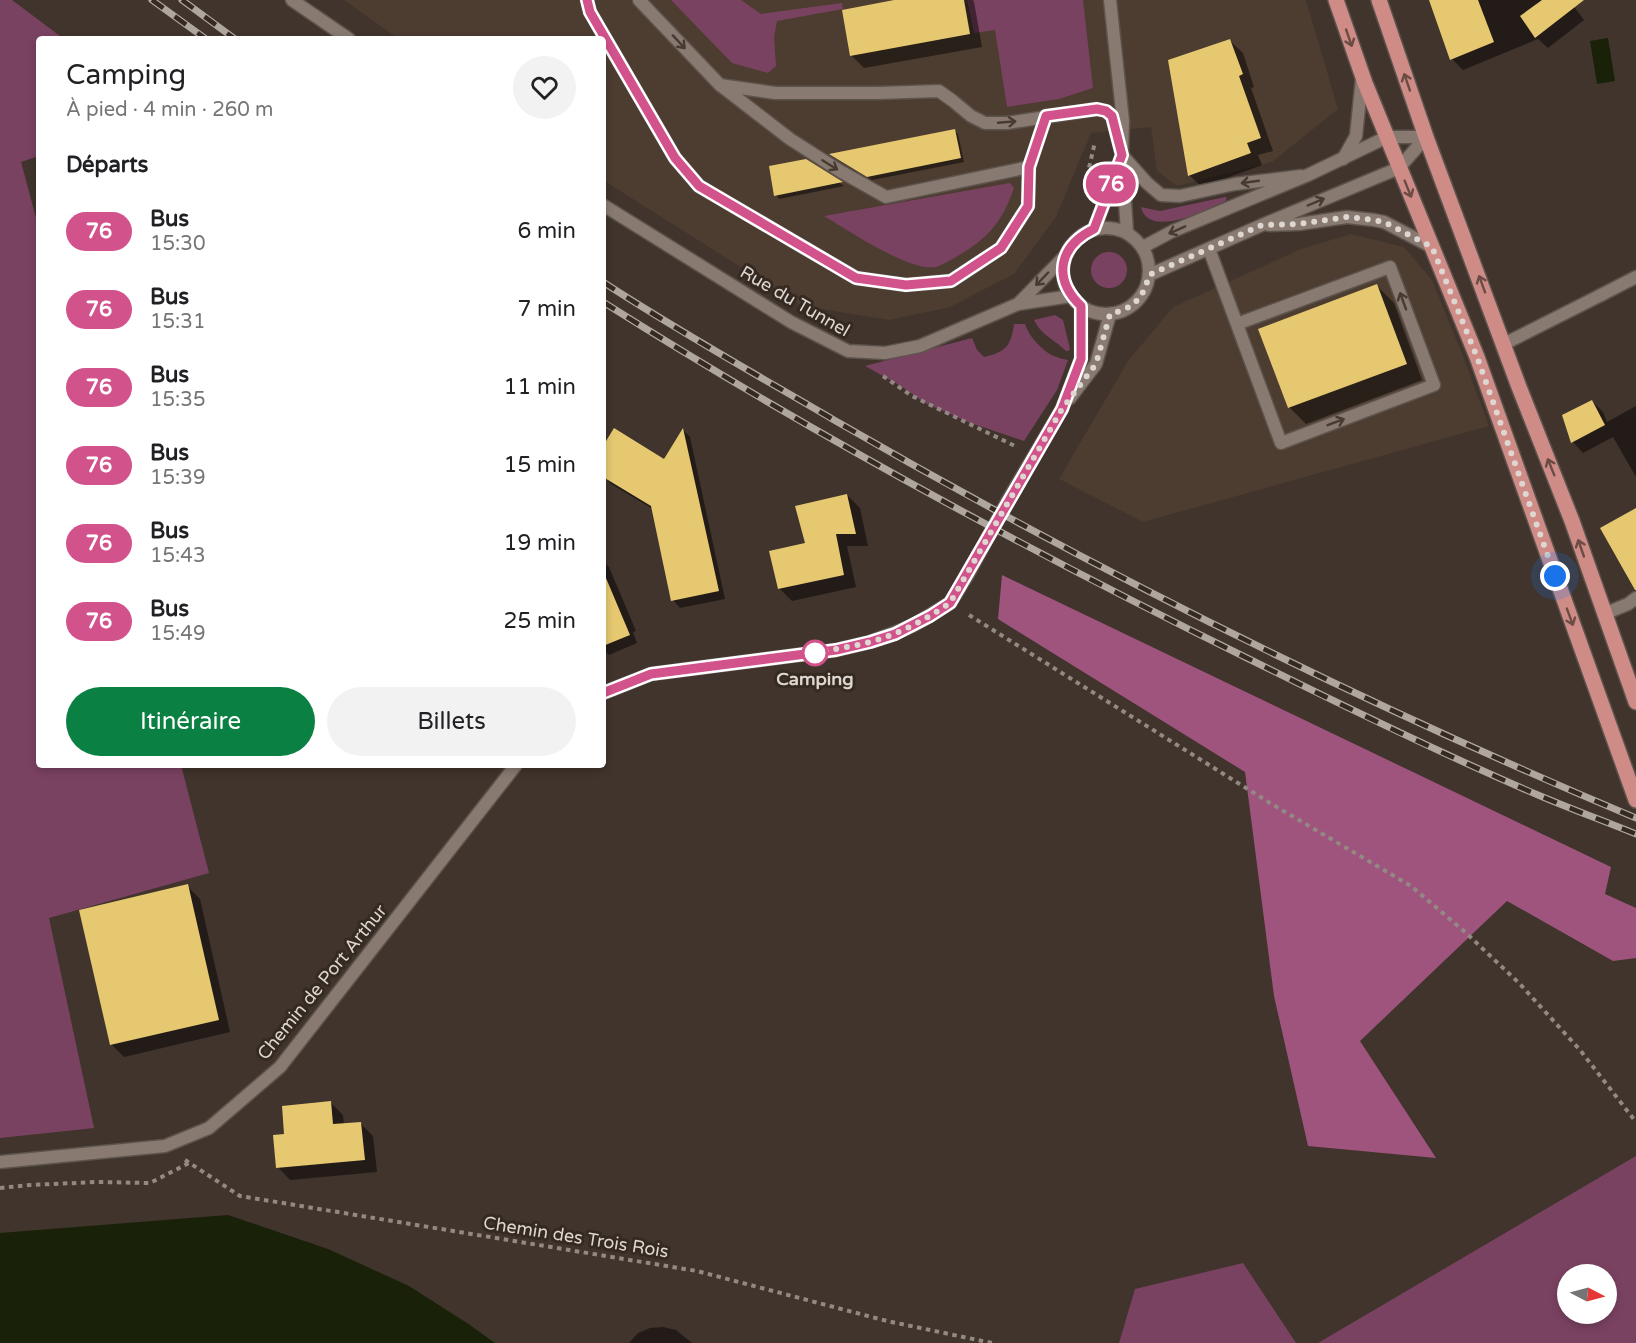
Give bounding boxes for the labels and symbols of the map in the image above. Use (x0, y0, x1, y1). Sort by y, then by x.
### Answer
one-way arrow (1345, 29, 1356, 47)
one-way arrow (672, 35, 686, 50)
one-way arrow (1401, 73, 1412, 92)
one-way arrow (997, 116, 1017, 127)
one-way arrow (821, 159, 838, 171)
line badge: 76 (1084, 164, 1138, 204)
one-way arrow (1241, 176, 1261, 187)
one-way arrow (1403, 180, 1414, 198)
one-way arrow (1307, 196, 1325, 207)
one-way arrow (1168, 224, 1186, 236)
street label: Rue du Tunnel (736, 261, 854, 341)
one-way arrow (1035, 271, 1050, 286)
one-way arrow (1475, 275, 1486, 294)
one-way arrow (1396, 292, 1407, 311)
one-way arrow (1326, 416, 1345, 427)
one-way arrow (1544, 458, 1555, 476)
one-way arrow (1575, 539, 1586, 558)
your location (1540, 561, 1570, 591)
one-way arrow (1566, 607, 1577, 626)
marker: Camping (802, 640, 828, 666)
place label: Camping (776, 668, 854, 690)
street label: Chemin de Port Arthur (253, 900, 392, 1064)
street label: Chemin des Trois Rois (482, 1211, 670, 1263)
north arrow (1557, 1264, 1617, 1324)

